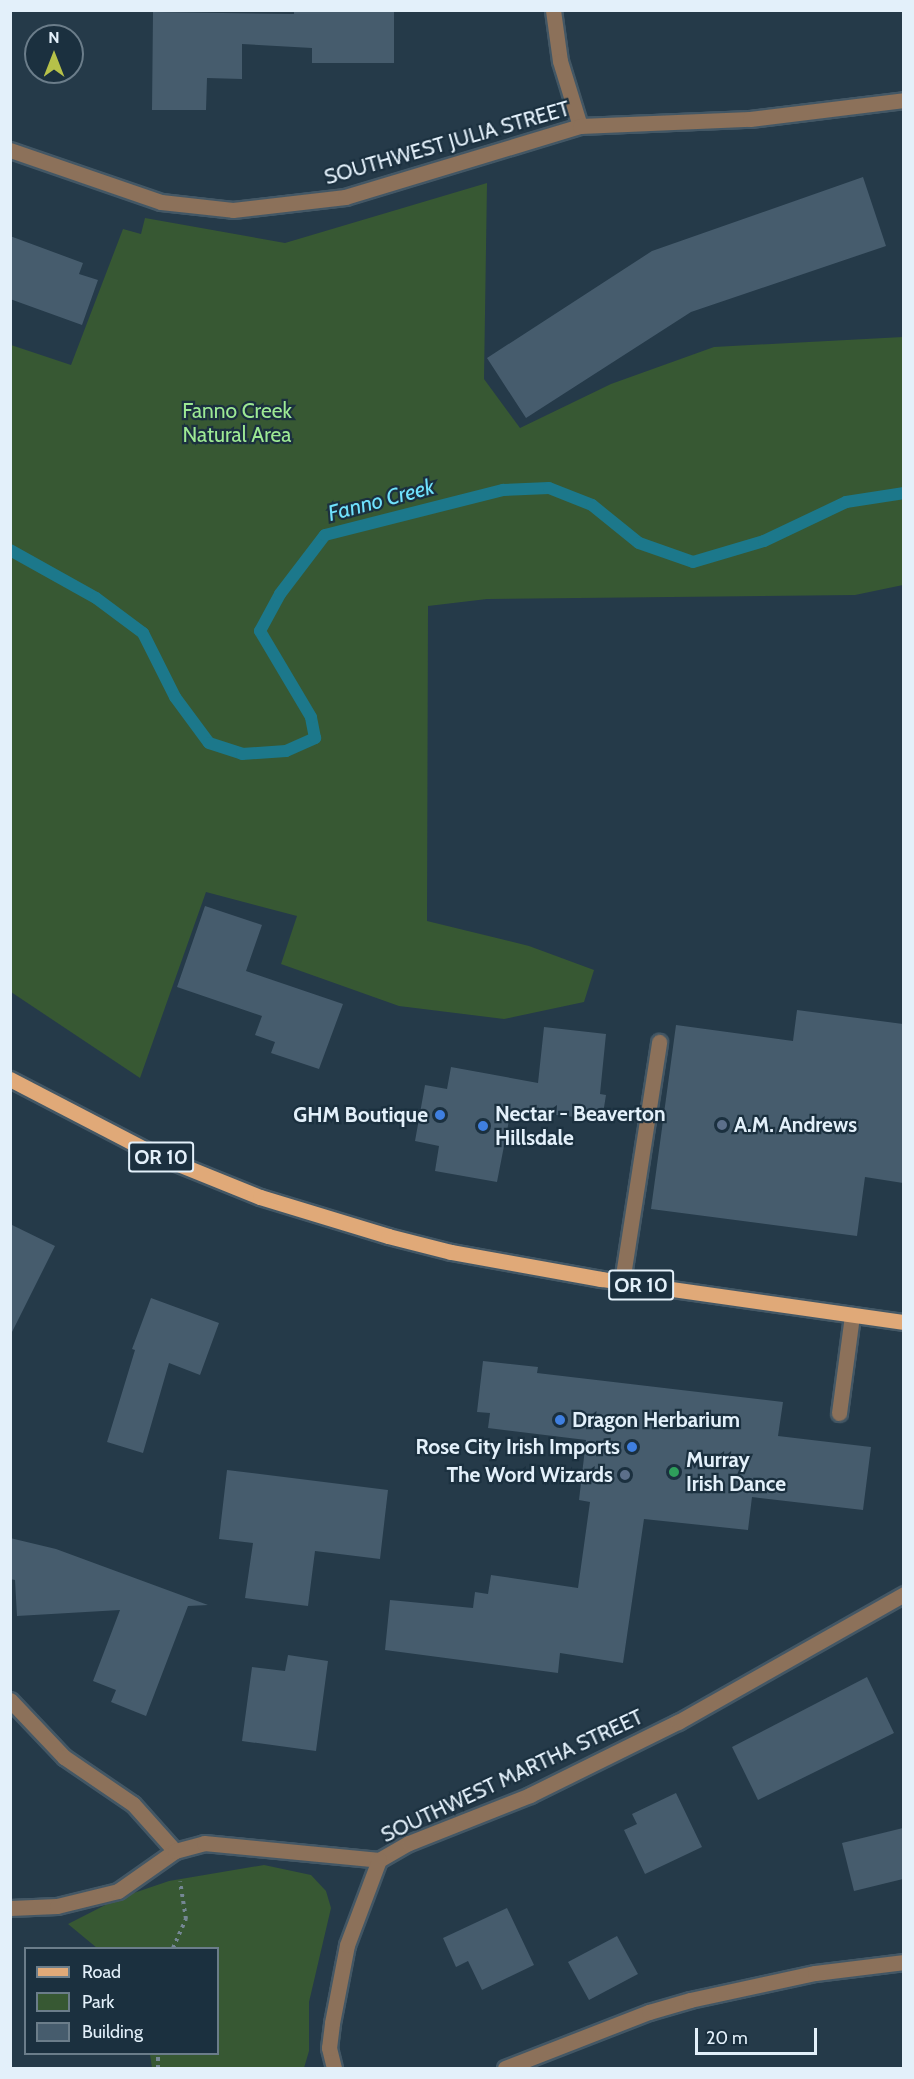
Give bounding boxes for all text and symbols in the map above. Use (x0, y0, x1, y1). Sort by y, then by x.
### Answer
north arrow (24, 24, 84, 84)
text: N (48, 28, 60, 47)
street label: SOUTHWEST JULIA STREET (321, 96, 573, 190)
park label: Fanno Creek Natural Area (182, 398, 292, 448)
water label: Fanno Creek (325, 473, 437, 527)
place label: Nectar - Beaverton Hillsdale (495, 1101, 666, 1151)
place label: GHM Boutique (293, 1102, 428, 1128)
marker: GHM Boutique (433, 1108, 447, 1122)
place label: A.M. Andrews (734, 1112, 857, 1138)
marker: A.M. Andrews (715, 1118, 729, 1132)
marker: Nectar - Beaverton Hillsdale (476, 1119, 490, 1133)
road number: OR 10 (128, 1140, 194, 1174)
road number: OR 10 (608, 1268, 674, 1302)
place label: Dragon Herbarium (572, 1407, 740, 1433)
marker: Dragon Herbarium (553, 1413, 567, 1427)
place label: Rose City Irish Imports (415, 1434, 620, 1460)
marker: Rose City Irish Imports (625, 1440, 639, 1454)
place label: Murray Irish Dance (686, 1447, 786, 1497)
place label: The Word Wizards (446, 1462, 613, 1488)
marker: Murray Irish Dance (667, 1465, 681, 1479)
marker: The Word Wizards (618, 1468, 632, 1482)
street label: SOUTHWEST MARTHA STREET (377, 1704, 647, 1848)
legend (24, 1947, 219, 2055)
text: Road (82, 1961, 121, 1983)
text: Park (82, 1991, 114, 2013)
scale bar (698, 2016, 820, 2054)
text: Building (82, 2021, 143, 2043)
text: 20 m (706, 2027, 748, 2049)

